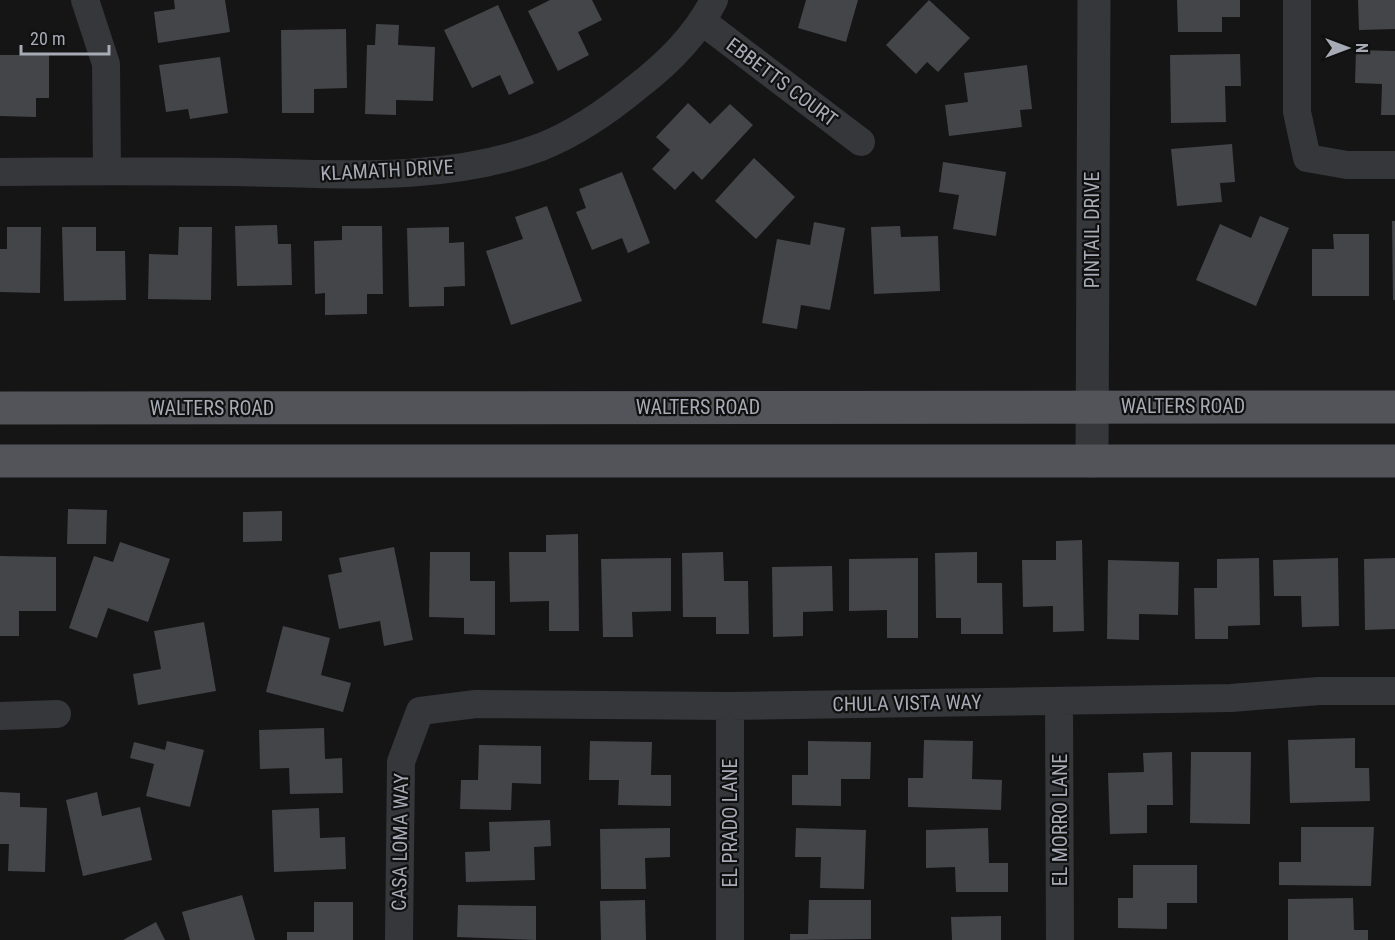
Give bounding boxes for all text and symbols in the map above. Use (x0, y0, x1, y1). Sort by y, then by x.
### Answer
scale bar (21, 18, 110, 56)
north arrow (1317, 18, 1377, 78)
text: 20 m (30, 28, 65, 49)
street label: EBBETTS COURT (722, 33, 842, 131)
text: N (1352, 43, 1371, 53)
street label: KLAMATH DRIVE (320, 155, 454, 185)
street label: PINTAIL DRIVE (1080, 172, 1104, 288)
street label: WALTERS ROAD (1121, 394, 1245, 418)
street label: WALTERS ROAD (636, 395, 760, 419)
street label: WALTERS ROAD (150, 396, 274, 420)
street label: CHULA VISTA WAY (832, 690, 982, 716)
street label: EL MORRO LANE (1048, 754, 1072, 886)
street label: EL PRADO LANE (718, 759, 742, 887)
street label: CASA LOMA WAY (387, 773, 413, 911)

